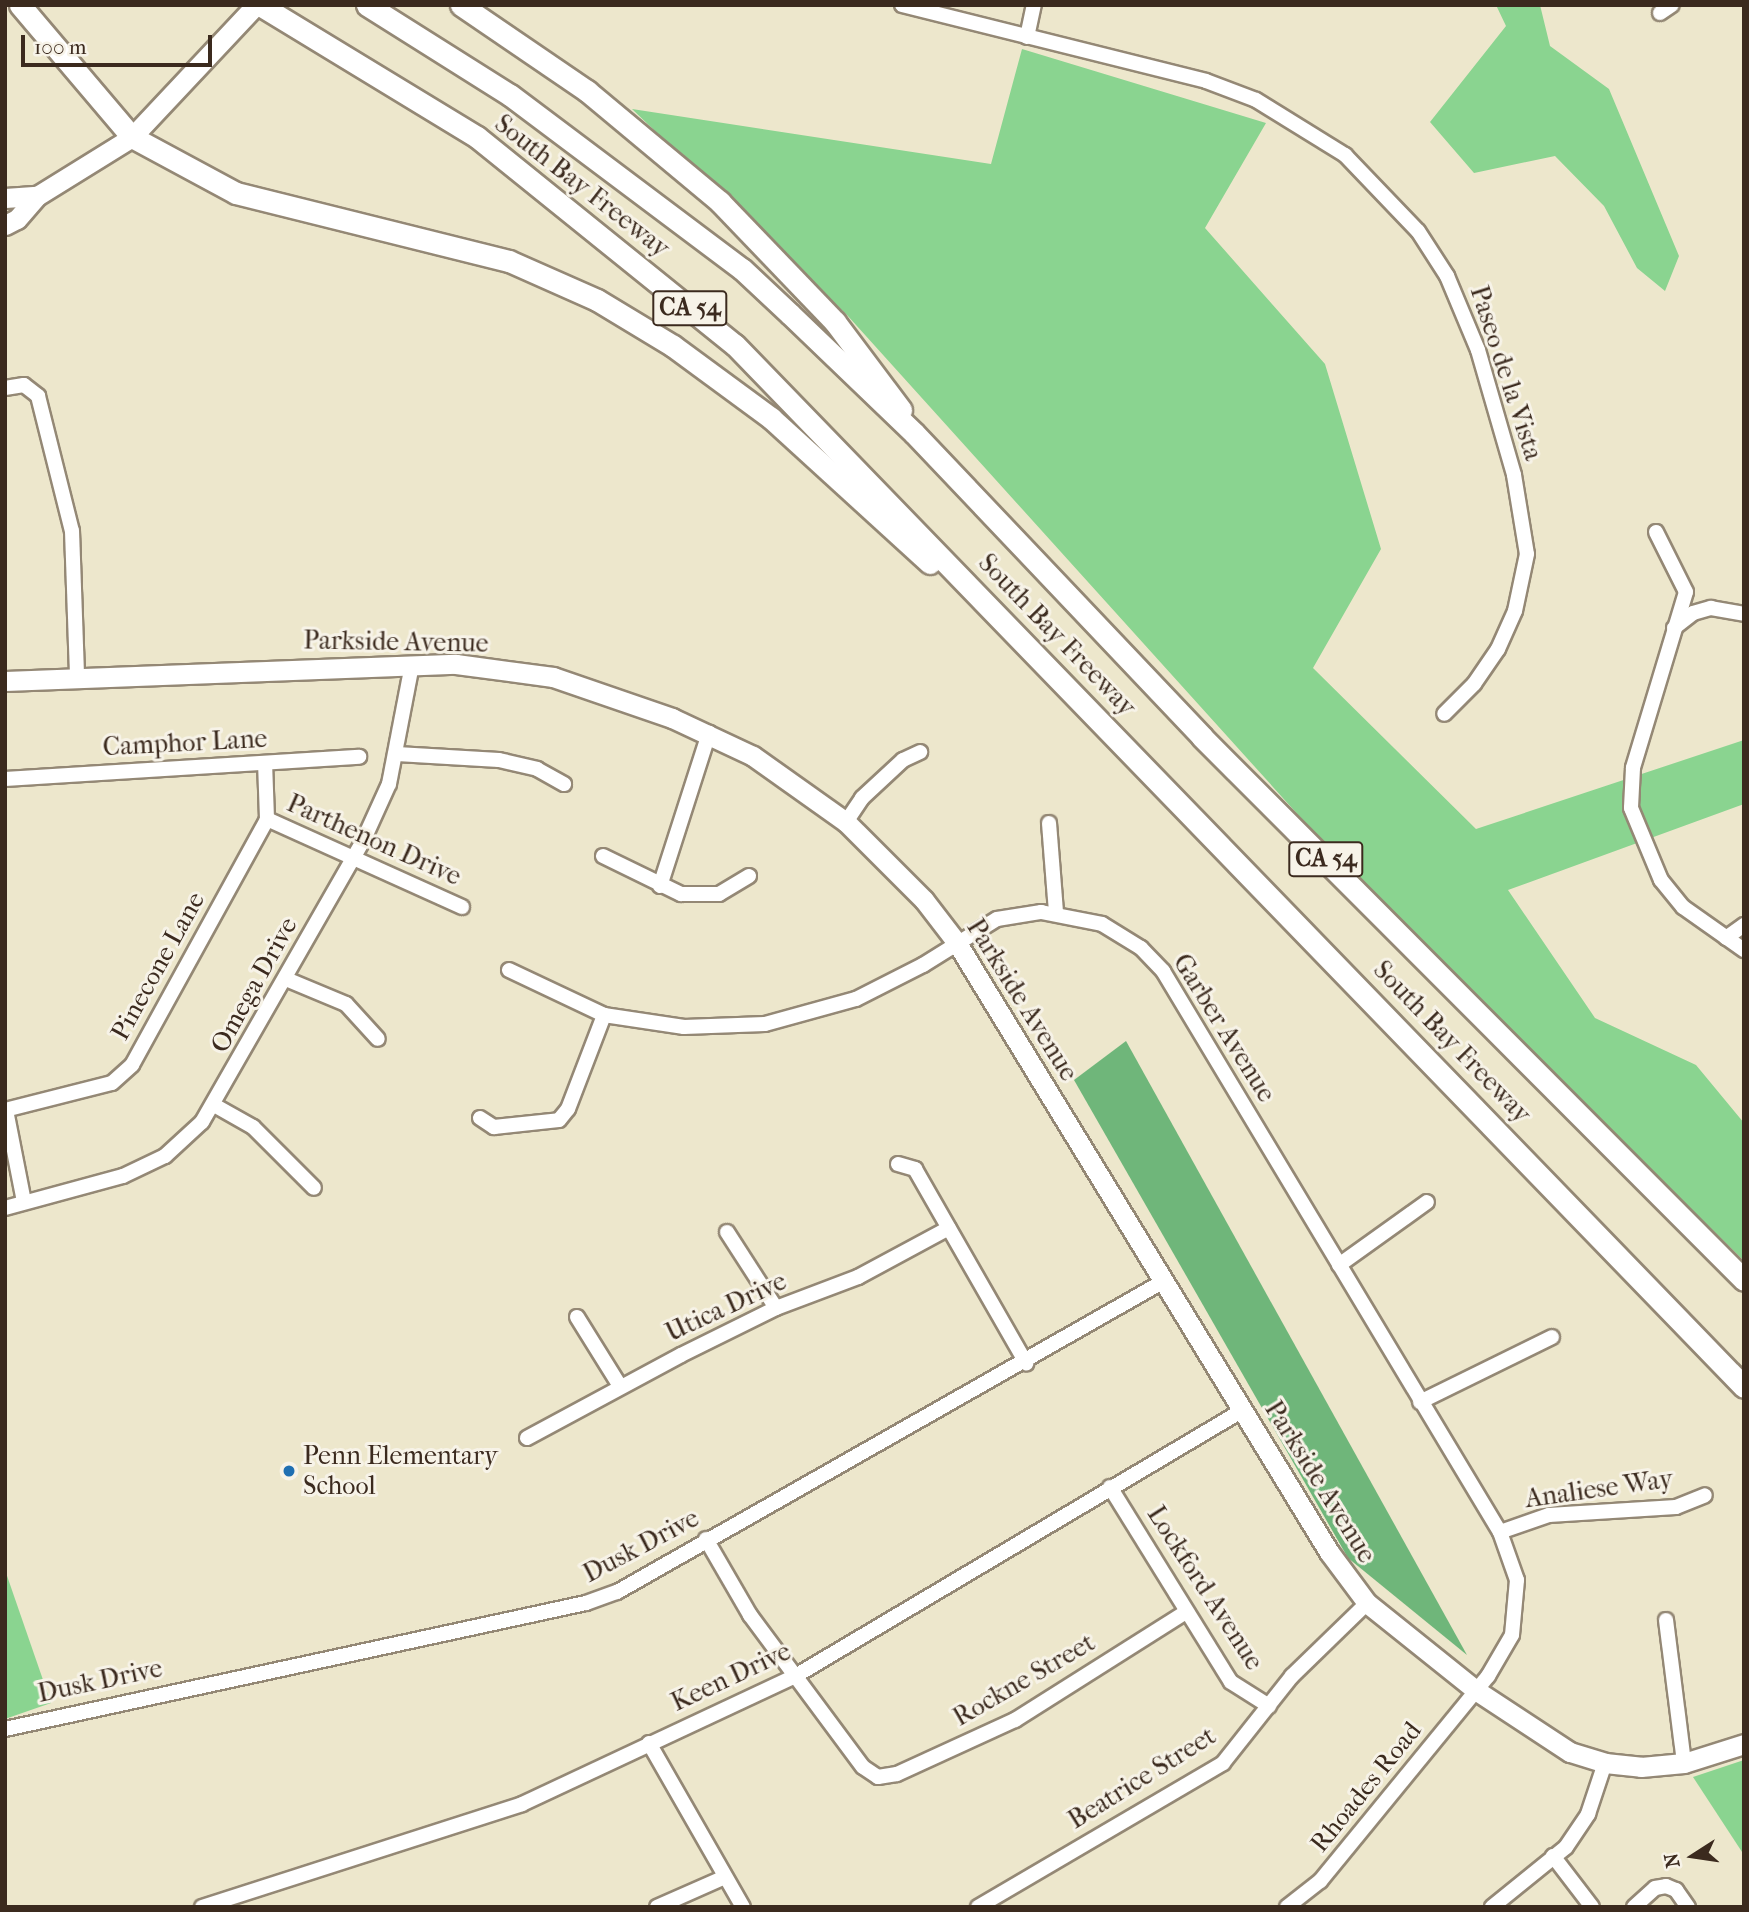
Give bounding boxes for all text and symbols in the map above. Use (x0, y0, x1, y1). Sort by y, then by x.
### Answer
scale bar (24, 21, 215, 65)
text: 100 m (34, 35, 87, 59)
street label: South Bay Freeway (488, 108, 676, 264)
street label: Paseo de la Vista (1463, 282, 1549, 464)
road number: CA 54 (652, 288, 728, 328)
street label: South Bay Freeway (972, 547, 1142, 723)
street label: Parkside Avenue (303, 625, 489, 659)
street label: Camphor Lane (102, 723, 268, 763)
street label: Parthenon Drive (282, 788, 466, 892)
road number: CA 54 (1288, 838, 1364, 880)
street label: Pinecone Lane (104, 886, 212, 1046)
street label: Omega Drive (204, 912, 304, 1058)
street label: Parkside Avenue (960, 913, 1084, 1087)
street label: Garber Avenue (1166, 948, 1282, 1108)
street label: South Bay Freeway (1367, 954, 1537, 1130)
street label: Utica Drive (661, 1265, 791, 1349)
street label: Parkside Avenue (1258, 1395, 1382, 1569)
place label: Penn Elementary School (303, 1440, 498, 1502)
marker: Penn Elementary School (281, 1463, 297, 1479)
street label: Analiese Way (1523, 1463, 1675, 1515)
street label: Lockford Avenue (1140, 1500, 1270, 1676)
street label: Dusk Drive (578, 1503, 704, 1589)
street label: Rockne Street (948, 1627, 1100, 1733)
street label: Keen Drive (666, 1636, 796, 1718)
street label: Dusk Drive (35, 1653, 165, 1709)
street label: Rhoades Road (1304, 1716, 1428, 1858)
street label: Beatrice Street (1062, 1720, 1222, 1836)
north arrow (1658, 1821, 1728, 1891)
text: N (1660, 1851, 1685, 1870)

